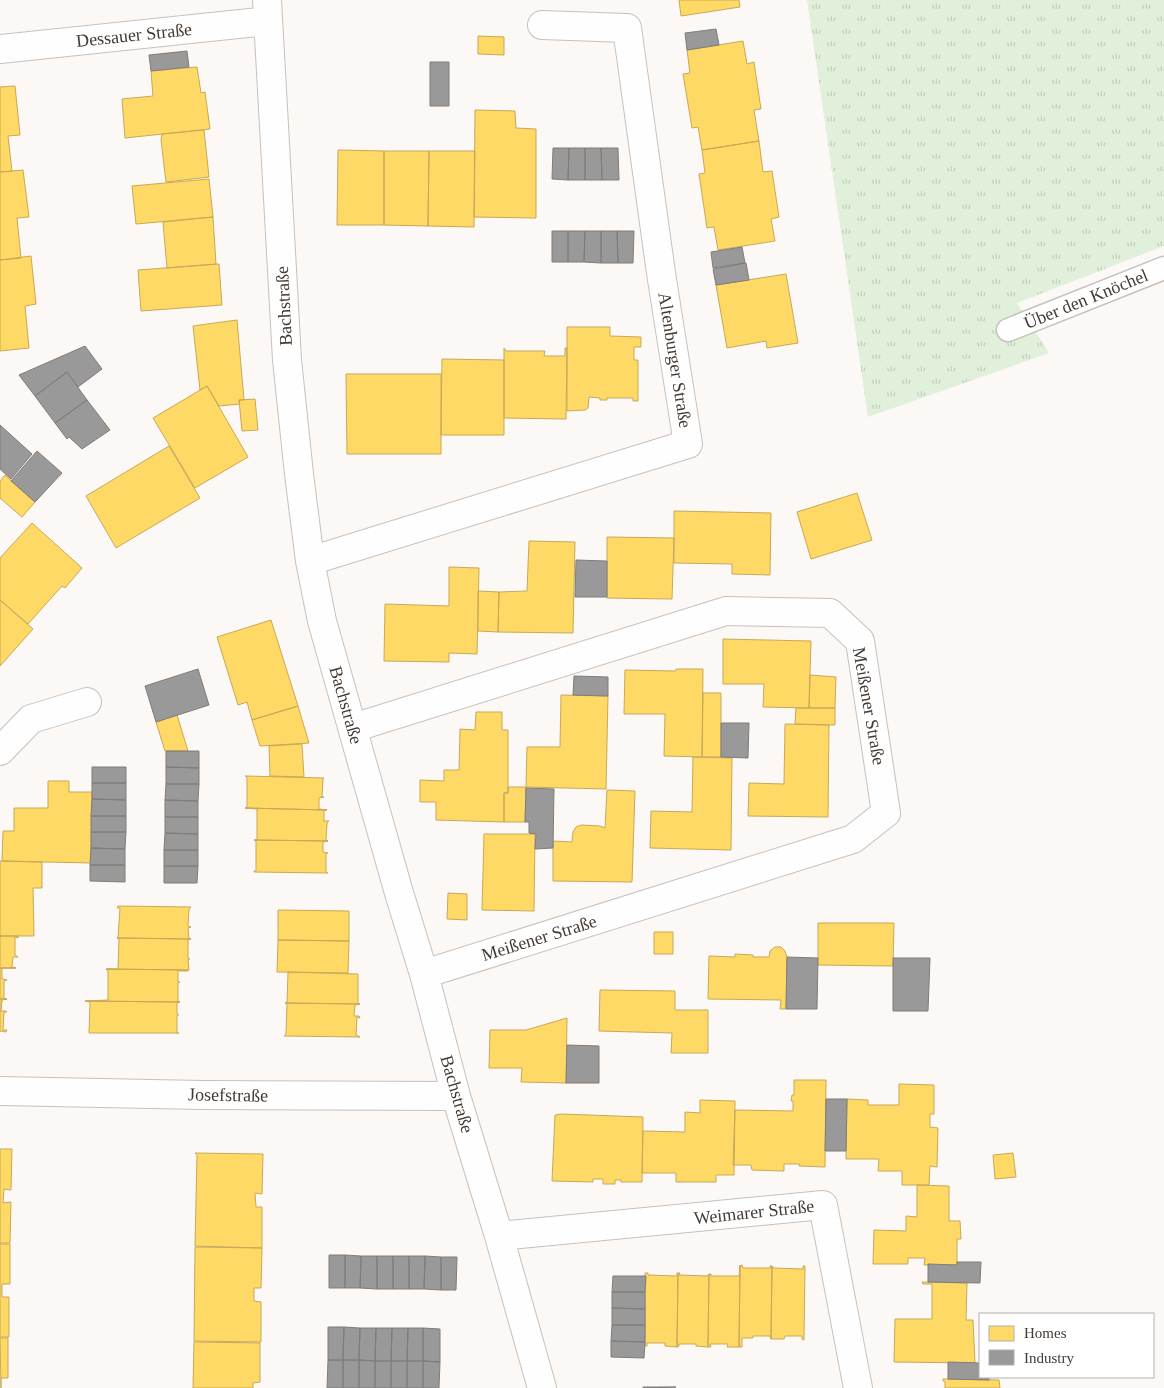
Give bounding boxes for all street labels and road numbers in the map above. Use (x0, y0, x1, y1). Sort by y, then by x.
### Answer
street label: Dessauer Straße (75, 19, 193, 51)
street label: Über den Knöchel (1021, 265, 1151, 333)
street label: Bachstraße (272, 266, 296, 346)
street label: Altenburger Straße (654, 291, 696, 429)
street label: Meißener Straße (849, 645, 889, 767)
street label: Bachstraße (325, 664, 367, 746)
street label: Meißener Straße (479, 911, 599, 965)
street label: Bachstraße (436, 1053, 478, 1135)
street label: Josefstraße (188, 1084, 268, 1106)
street label: Weimarer Straße (693, 1196, 815, 1228)

